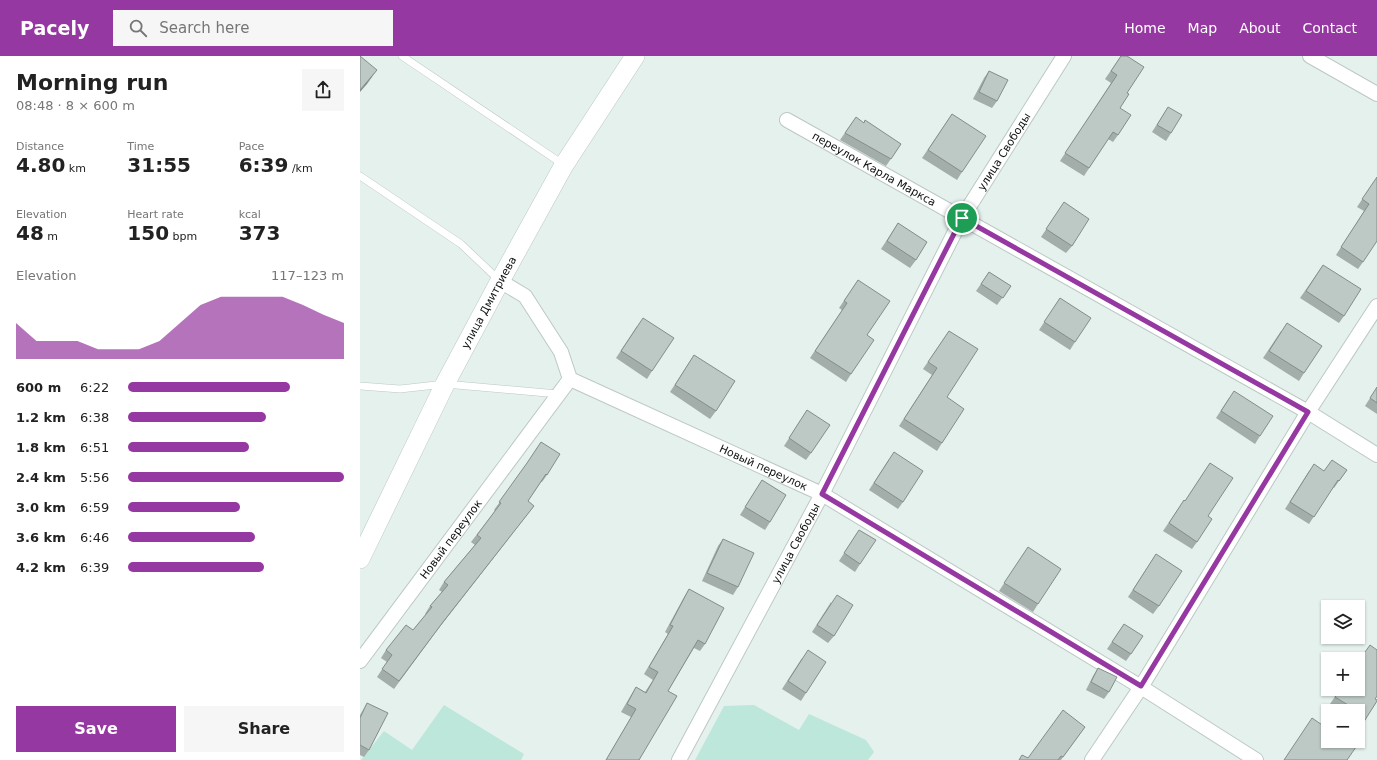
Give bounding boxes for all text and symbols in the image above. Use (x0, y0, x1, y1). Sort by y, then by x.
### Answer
search box (113, 10, 393, 46)
text: Pacely (20, 17, 89, 39)
icon: search (127, 17, 149, 39)
text: Search here (159, 19, 249, 37)
text: Home (1124, 20, 1166, 36)
text: Map (1188, 20, 1217, 36)
text: About (1239, 20, 1281, 36)
text: Contact (1303, 20, 1357, 36)
button: share (302, 69, 344, 111)
text: Morning run (16, 70, 168, 95)
text: 08:48 · 8 × 600 m (16, 98, 135, 113)
street label: улица Свободы (975, 110, 1033, 193)
street label: переулок Карла Маркса (810, 129, 938, 209)
text: Distance (16, 140, 64, 153)
text: Time (127, 140, 154, 153)
text: Pace (239, 140, 264, 153)
text: 4.80 (16, 153, 65, 177)
text: 31:55 (127, 153, 191, 177)
text: 6:39 (239, 153, 288, 177)
text: km (65, 162, 86, 175)
text: /km (288, 162, 313, 175)
pin (945, 201, 979, 235)
icon: arrive (951, 207, 973, 229)
text: Elevation (16, 208, 67, 221)
text: Heart rate (127, 208, 184, 221)
text: kcal (239, 208, 261, 221)
text: 48 (16, 221, 44, 245)
text: 150 (127, 221, 169, 245)
text: 373 (239, 221, 280, 245)
text: m (44, 230, 58, 243)
text: bpm (169, 230, 197, 243)
street label: улица Дмитриева (459, 254, 519, 351)
text: Elevation (16, 268, 76, 283)
text: 117–123 m (271, 268, 344, 283)
text: 600 m (16, 380, 61, 395)
text: 6:22 (80, 380, 109, 395)
text: 1.2 km (16, 410, 66, 425)
text: 6:38 (80, 410, 109, 425)
text: 1.8 km (16, 440, 66, 455)
text: 6:51 (80, 440, 109, 455)
street label: Новый переулок (717, 442, 810, 493)
text: 2.4 km (16, 470, 66, 485)
text: 5:56 (80, 470, 109, 485)
street label: Новый переулок (417, 497, 485, 581)
text: 3.0 km (16, 500, 66, 515)
text: 6:59 (80, 500, 109, 515)
street label: улица Свободы (769, 501, 822, 586)
text: 3.6 km (16, 530, 66, 545)
text: 6:46 (80, 530, 109, 545)
text: 4.2 km (16, 560, 66, 575)
text: 6:39 (80, 560, 109, 575)
map controls (1321, 600, 1365, 748)
button: layers (1321, 600, 1365, 644)
button: + (1321, 652, 1365, 696)
button: − (1321, 704, 1365, 748)
button: Save (16, 706, 176, 752)
button: Share (184, 706, 344, 752)

